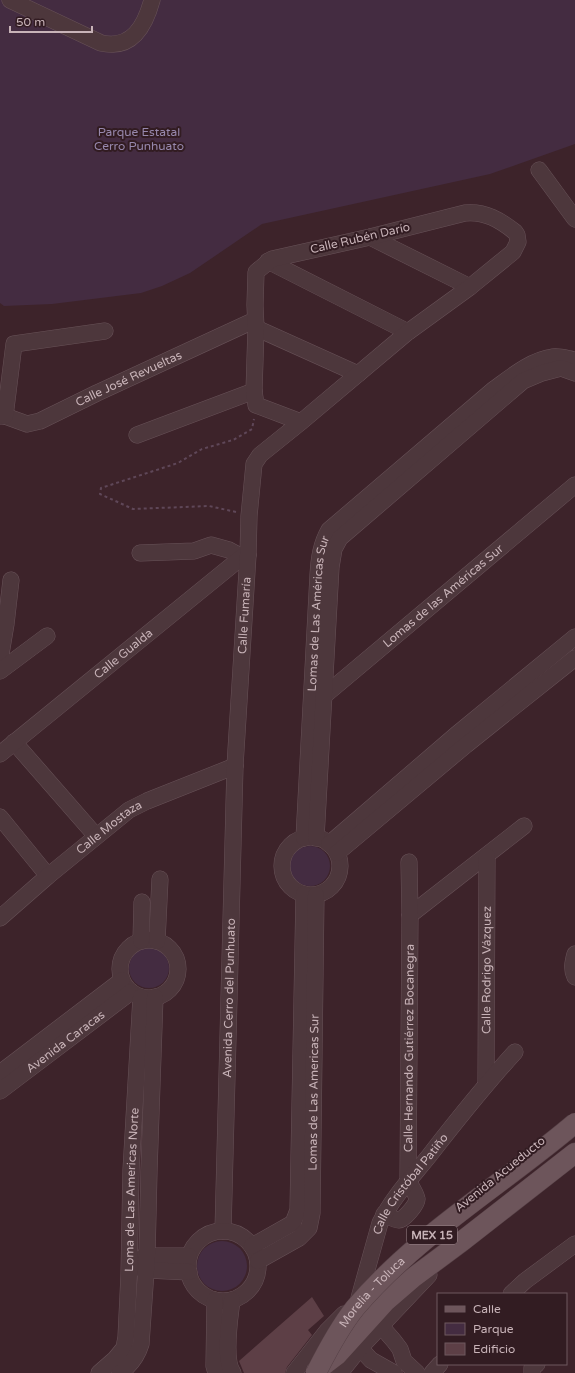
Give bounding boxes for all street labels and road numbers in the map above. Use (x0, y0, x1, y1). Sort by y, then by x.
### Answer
street label: Calle Rubén Darío (309, 220, 411, 256)
street label: Calle José Revueltas (73, 348, 184, 409)
street label: Lomas de Las Américas Sur (305, 533, 332, 692)
street label: Lomas de las Américas Sur (380, 541, 506, 650)
street label: Calle Fumaría (235, 576, 254, 654)
street label: Calle Gualda (91, 626, 155, 682)
street label: Calle Mostaza (73, 798, 144, 857)
street label: Calle Rodrigo Vázquez (479, 906, 494, 1034)
street label: Avenida Cerro del Punhuato (220, 918, 238, 1078)
street label: Calle Hernando Gutiérrez Bocanegra (401, 944, 417, 1152)
street label: Avenida Caracas (23, 1007, 108, 1076)
street label: Lomas de Las Americas Sur (306, 1014, 322, 1171)
street label: Loma de Las Americas Norte (122, 1107, 142, 1272)
street label: Calle Cristóbal Patiño (370, 1131, 451, 1236)
street label: Avenida Acueducto (452, 1133, 548, 1215)
road number: MEX 15 (407, 1226, 457, 1244)
street label: Morelia - Toluca (336, 1254, 408, 1330)

